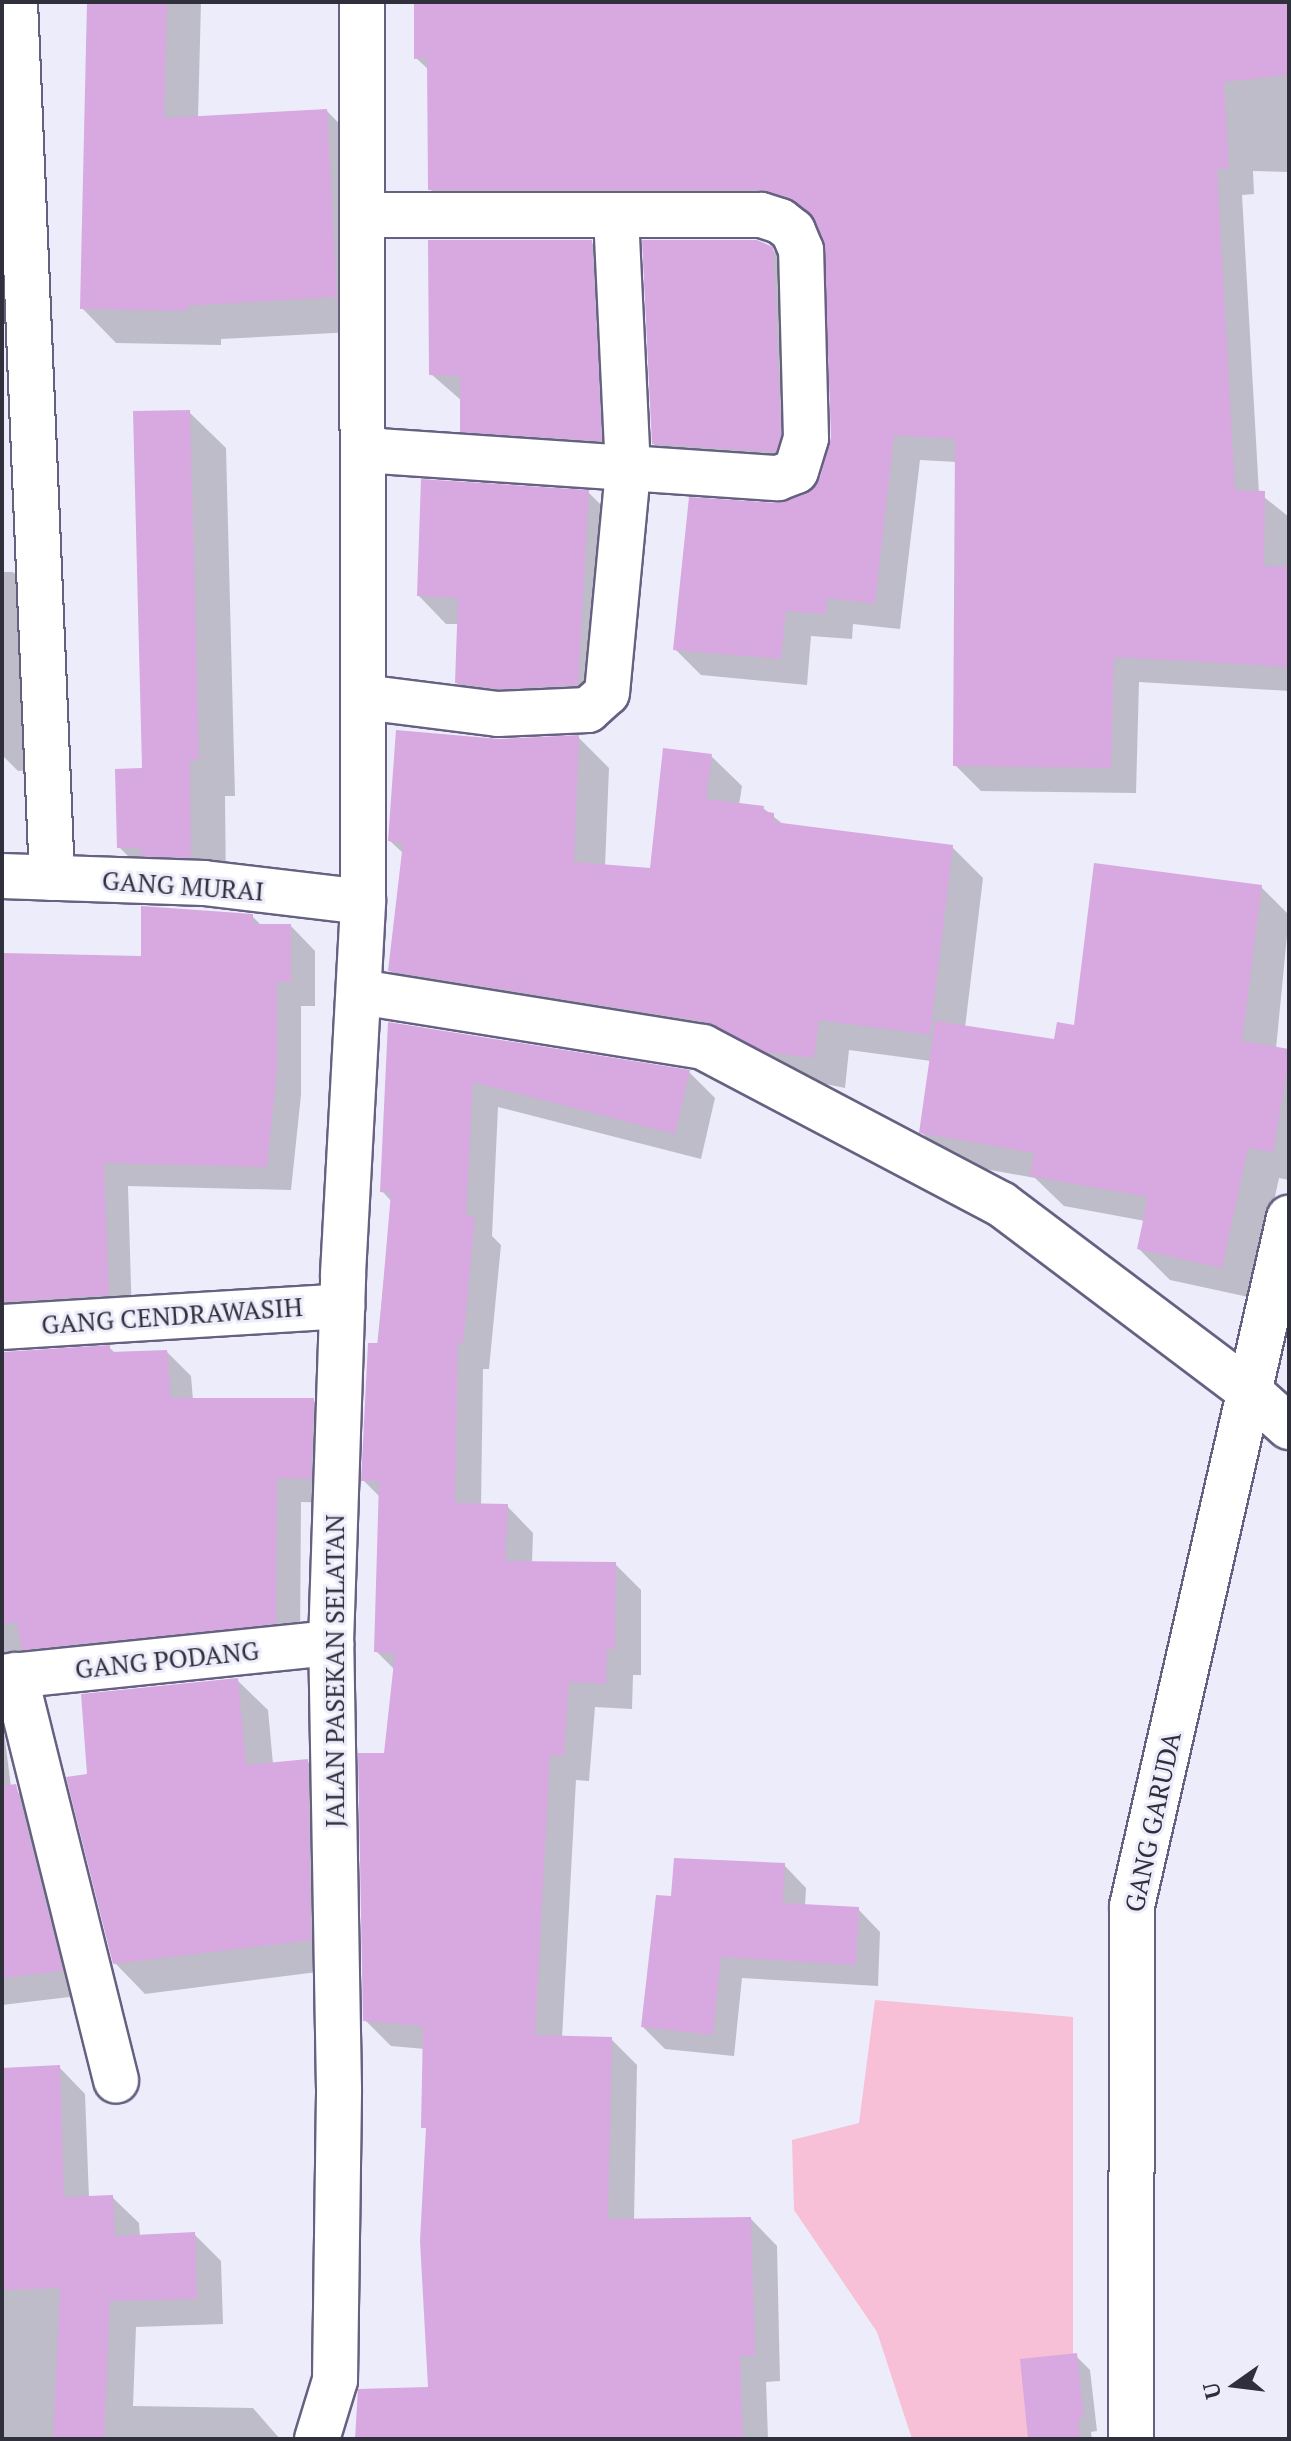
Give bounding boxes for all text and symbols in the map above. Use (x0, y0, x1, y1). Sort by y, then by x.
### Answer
street label: GANG MURAI (101, 865, 265, 907)
street label: GANG CENDRAWASIH (40, 1291, 304, 1341)
street label: JALAN PASEKAN SELATAN (319, 1514, 351, 1828)
street label: GANG PODANG (73, 1635, 261, 1685)
street label: GANG GARUDA (1119, 1729, 1187, 1915)
north arrow (1195, 2345, 1275, 2425)
text: U (1195, 2380, 1227, 2402)

